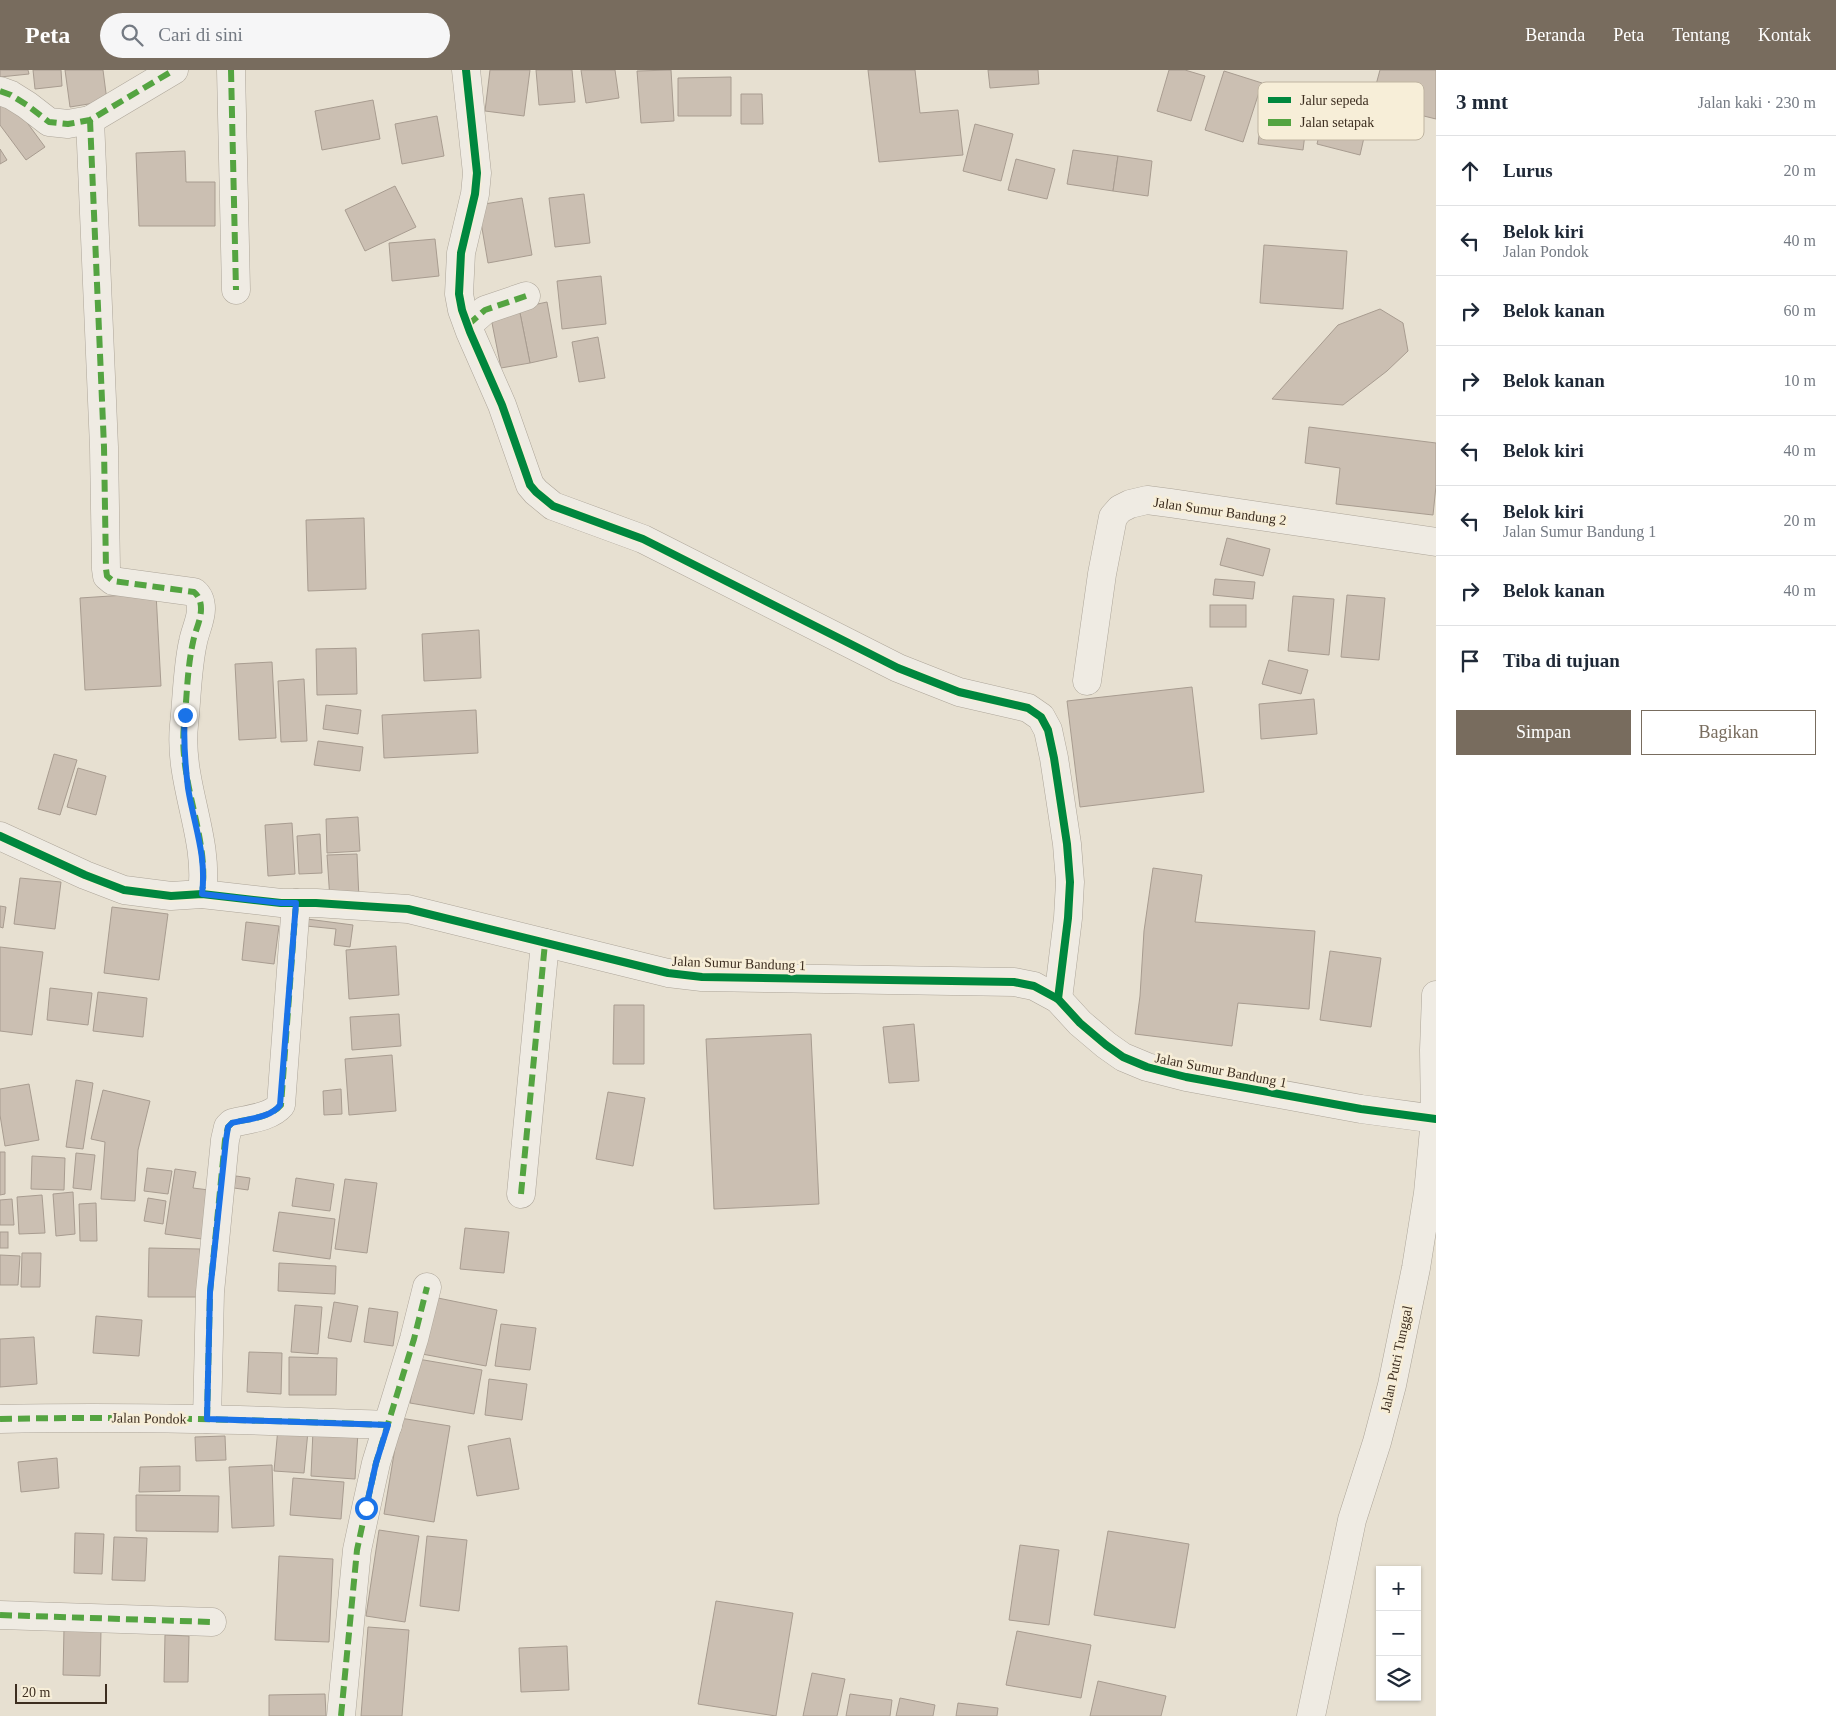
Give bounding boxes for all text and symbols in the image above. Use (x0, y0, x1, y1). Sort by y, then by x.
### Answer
search box (100, 13, 450, 58)
icon: search (118, 21, 146, 49)
text: Peta (25, 22, 70, 48)
text: Cari di sini (158, 24, 243, 45)
text: Beranda (1525, 25, 1585, 45)
text: Peta (1613, 25, 1644, 45)
text: Tentang (1672, 25, 1730, 45)
text: Kontak (1758, 25, 1811, 45)
legend (1258, 82, 1424, 140)
text: 3 mnt (1456, 90, 1508, 114)
text: Jalur sepeda (1300, 93, 1370, 108)
text: Jalan kaki · 230 m (1698, 94, 1816, 111)
text: Jalan setapak (1300, 115, 1374, 130)
icon: ahead (1456, 157, 1484, 185)
text: Lurus (1503, 160, 1553, 181)
text: 20 m (1784, 162, 1816, 179)
text: Belok kiri (1503, 221, 1584, 242)
icon: left (1456, 227, 1484, 255)
text: 40 m (1784, 232, 1816, 249)
text: Jalan Pondok (1503, 243, 1589, 260)
icon: right (1456, 297, 1484, 325)
text: Belok kanan (1503, 300, 1605, 321)
text: 60 m (1784, 302, 1816, 319)
icon: right (1456, 367, 1484, 395)
text: Belok kanan (1503, 370, 1605, 391)
text: 10 m (1784, 372, 1816, 389)
icon: left (1456, 437, 1484, 465)
text: Belok kiri (1503, 440, 1584, 461)
text: 40 m (1784, 442, 1816, 459)
street label: Jalan Sumur Bandung 2 (1152, 495, 1287, 528)
text: Belok kiri (1503, 501, 1584, 522)
icon: left (1456, 507, 1484, 535)
text: 20 m (1784, 512, 1816, 529)
text: Jalan Sumur Bandung 1 (1503, 523, 1656, 540)
icon: right (1456, 577, 1484, 605)
text: Belok kanan (1503, 580, 1605, 601)
text: 40 m (1784, 582, 1816, 599)
icon: arrive (1456, 647, 1484, 675)
text: Tiba di tujuan (1503, 650, 1620, 671)
route end (174, 704, 197, 727)
button: Simpan (1456, 710, 1631, 755)
button: Bagikan (1641, 710, 1816, 755)
street label: Jalan Sumur Bandung 1 (672, 954, 806, 973)
street label: Jalan Sumur Bandung 1 (1154, 1050, 1288, 1091)
street label: Jalan Putri Tunggal (1378, 1304, 1415, 1414)
street label: Jalan Pondok (111, 1410, 187, 1427)
route start (355, 1497, 378, 1520)
map controls (1376, 1566, 1421, 1701)
button: + (1376, 1566, 1421, 1611)
button: − (1376, 1611, 1421, 1656)
button: layers (1376, 1656, 1421, 1701)
scale bar (15, 1681, 108, 1704)
text: 20 m (22, 1685, 50, 1700)

